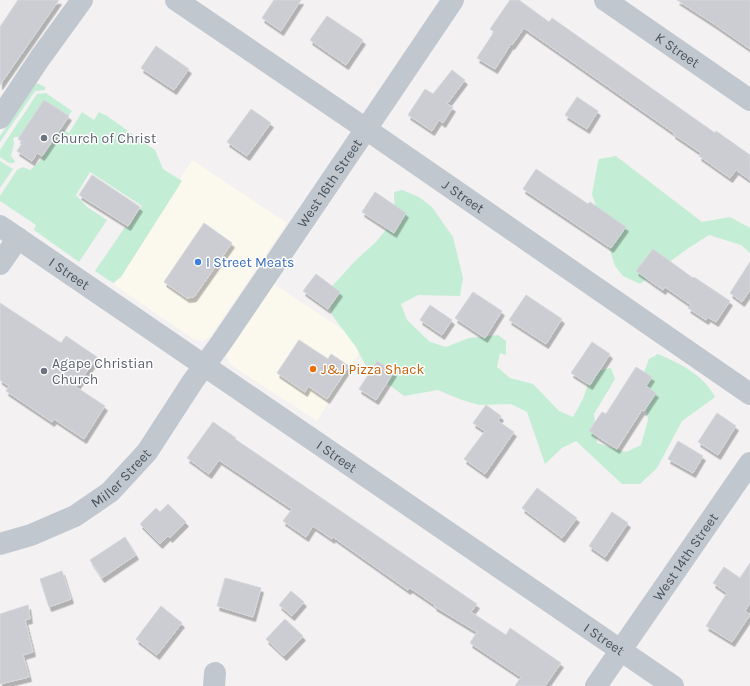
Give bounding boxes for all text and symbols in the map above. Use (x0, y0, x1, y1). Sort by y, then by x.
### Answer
street label: K Street (652, 29, 703, 72)
place label: Church of Christ (52, 130, 156, 147)
marker: Church of Christ (39, 133, 49, 143)
street label: West 16th Street (294, 136, 366, 231)
street label: J Street (439, 176, 487, 217)
street label: I Street (45, 254, 93, 294)
place label: I Street Meats (206, 254, 294, 271)
marker: I Street Meats (193, 257, 203, 267)
place label: Agape Christian Church (52, 355, 154, 388)
place label: J&J Pizza Shack (321, 361, 425, 378)
marker: J&J Pizza Shack (308, 364, 318, 374)
marker: Agape Christian Church (39, 366, 49, 376)
street label: I Street (313, 437, 360, 477)
street label: Miller Street (88, 445, 155, 512)
street label: West 14th Street (649, 510, 722, 604)
street label: I Street (580, 620, 628, 659)

